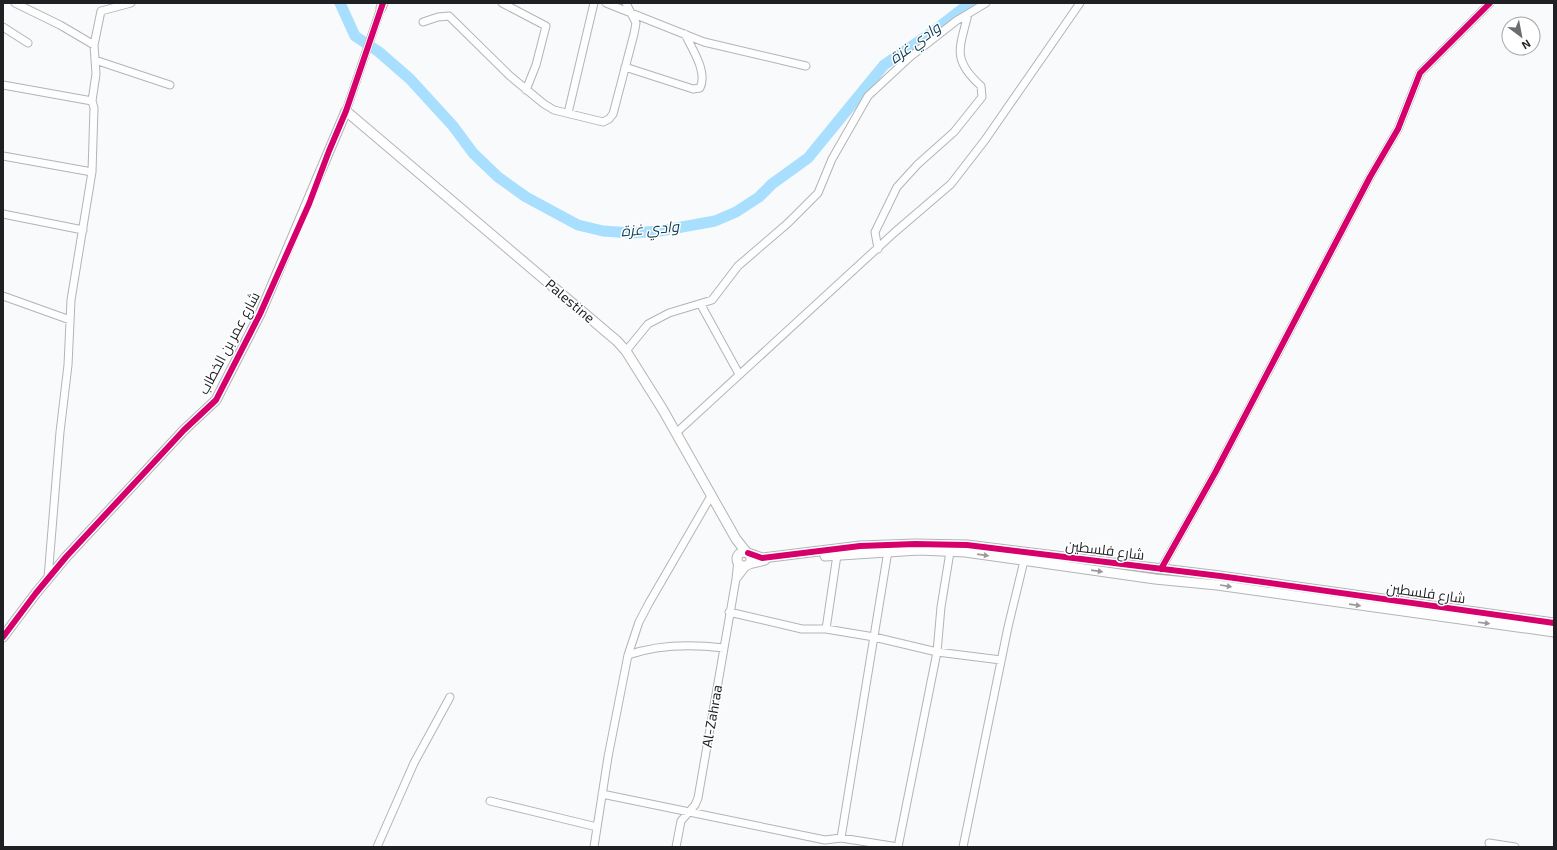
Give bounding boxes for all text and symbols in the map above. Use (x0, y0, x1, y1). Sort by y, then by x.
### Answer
north arrow (1501, 16, 1541, 56)
water label: وادي غزة (886, 17, 946, 70)
text: N (1520, 37, 1533, 53)
water label: وادي غزة (620, 216, 681, 243)
street label: Palestine (542, 275, 598, 326)
street label: شارع عمر بن الخطاب (194, 289, 264, 397)
street label: شارع فلسطين (1064, 536, 1146, 564)
one-way arrow (977, 552, 989, 558)
one-way arrow (1091, 568, 1103, 574)
street label: شارع فلسطين (1385, 579, 1467, 607)
one-way arrow (1220, 583, 1232, 589)
one-way arrow (1349, 602, 1361, 608)
one-way arrow (1478, 619, 1490, 626)
street label: Al-Zahraa (698, 683, 725, 749)

